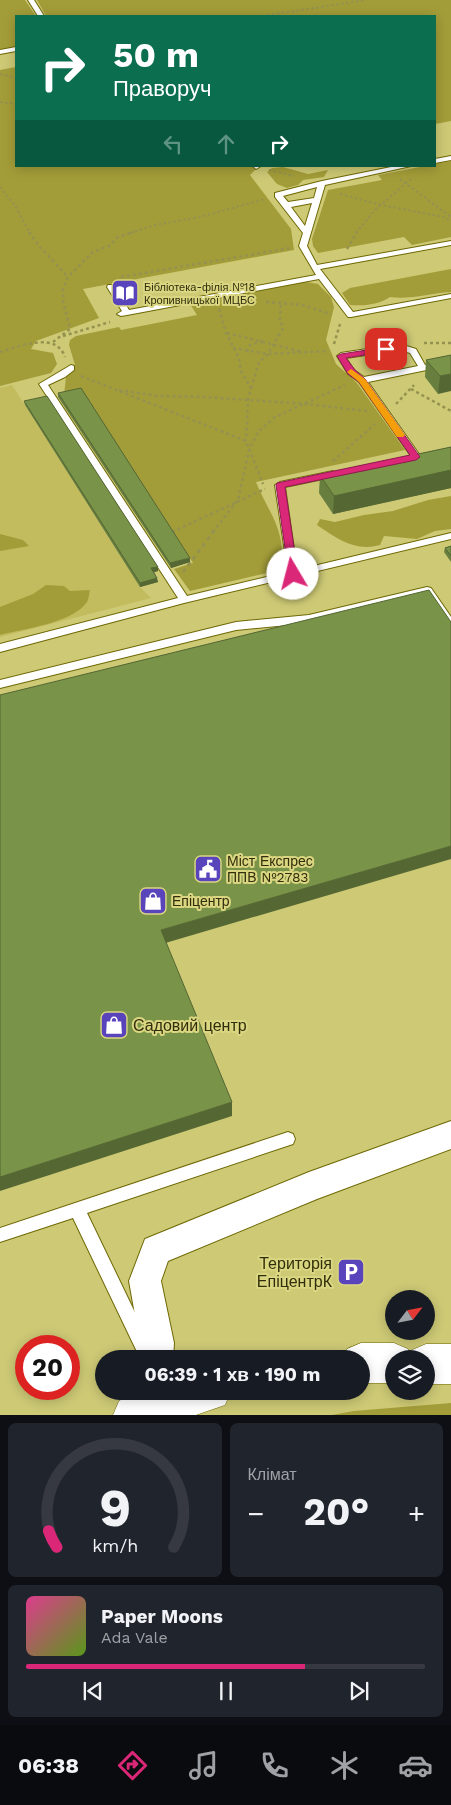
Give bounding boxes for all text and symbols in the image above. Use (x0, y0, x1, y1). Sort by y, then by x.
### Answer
text: 50 m (113, 34, 199, 76)
icon: right (30, 35, 95, 100)
text: Праворуч (113, 76, 211, 101)
icon: left (159, 130, 187, 158)
icon: ahead (212, 130, 240, 158)
icon: right (265, 130, 293, 158)
library icon: Бібліотека-філія №18 Кропивницької МЦБС (110, 278, 140, 308)
place label: Бібліотека-філія №18 Кропивницької МЦБС (144, 281, 255, 307)
pin (365, 328, 407, 370)
icon: arrive (372, 335, 400, 363)
position arrow (266, 547, 318, 599)
place label: Міст Експрес ППВ №2783 (227, 853, 313, 885)
public building icon: Міст Експрес ППВ №2783 (193, 854, 223, 884)
shop icon: Епіцентр (138, 886, 168, 916)
place label: Епіцентр (172, 893, 230, 909)
shop icon: Садовий центр (99, 1010, 129, 1040)
place label: Садовий центр (133, 1016, 247, 1035)
place label: Територія ЕпіцентрК (257, 1254, 333, 1291)
parking icon: Територія ЕпіцентрК (336, 1257, 366, 1287)
north arrow (385, 1290, 435, 1340)
map controls (385, 1290, 435, 1400)
speed limit sign: 20 (15, 1335, 80, 1400)
button: layers (385, 1350, 435, 1400)
text: 06:39 · 1 хв · 190 m (145, 1363, 320, 1386)
text: Клімат (248, 1465, 297, 1484)
text: 9 (99, 1478, 131, 1539)
text: 20° (303, 1490, 369, 1534)
text: − (248, 1497, 264, 1530)
text: + (408, 1497, 425, 1530)
text: km/h (92, 1535, 138, 1556)
text: Paper Moons (101, 1605, 223, 1628)
text: Ada Vale (101, 1628, 168, 1647)
icon: previous (79, 1677, 107, 1705)
icon: pause (212, 1677, 240, 1705)
icon: next (345, 1677, 373, 1705)
icon: directions (115, 1748, 150, 1783)
icon: music (186, 1748, 221, 1783)
icon: phone (257, 1748, 292, 1783)
icon: climate (327, 1748, 362, 1783)
icon: car (398, 1748, 433, 1783)
text: 06:38 (18, 1753, 79, 1778)

